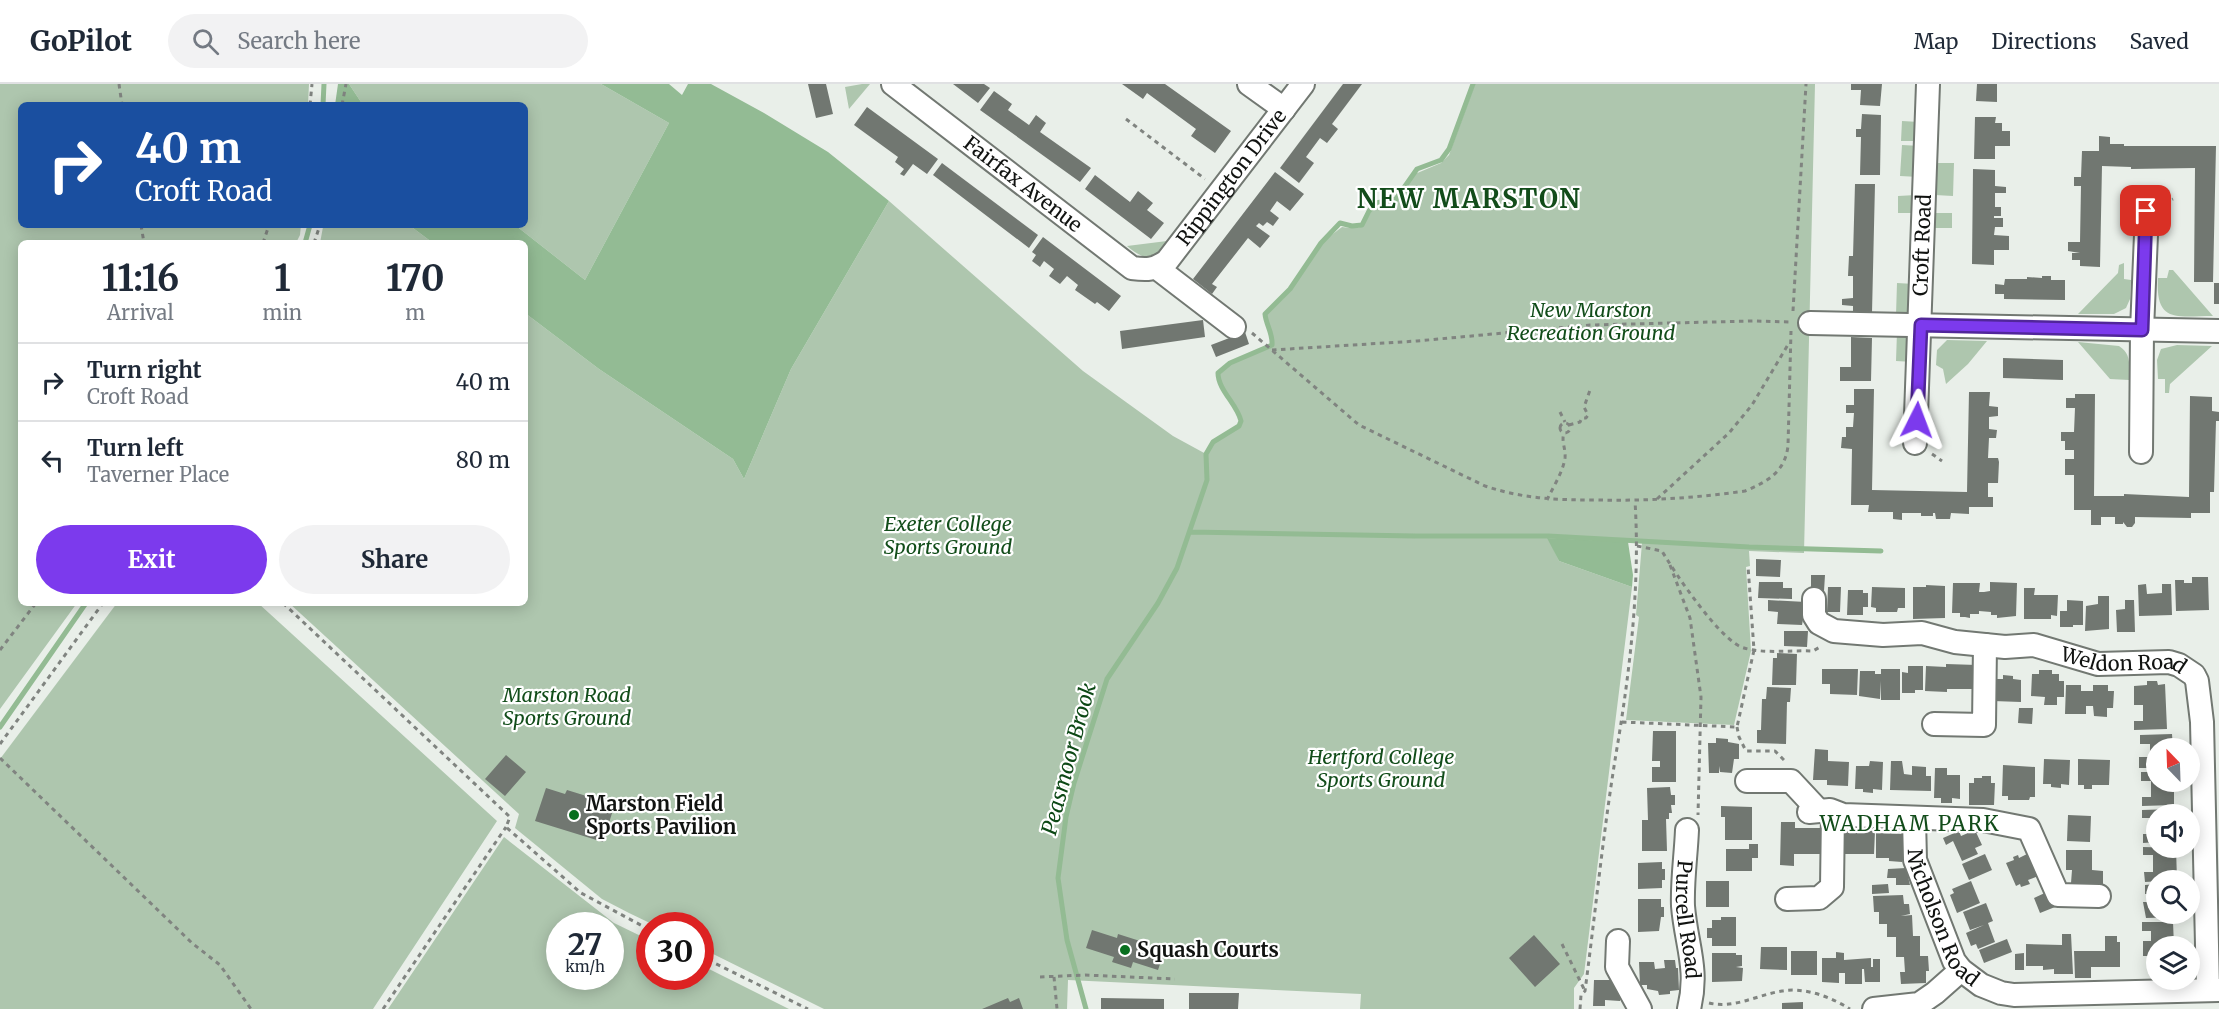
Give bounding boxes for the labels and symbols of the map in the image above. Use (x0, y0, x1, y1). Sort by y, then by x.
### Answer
street label: Rippington Drive (1171, 104, 1291, 250)
street label: Fairfax Avenue (959, 130, 1088, 237)
district label: NEW MARSTON (1357, 182, 1581, 215)
pin (2120, 185, 2171, 236)
street label: Croft Road (1907, 194, 1936, 296)
park label: New Marston Recreation Ground (1507, 297, 1676, 345)
position arrow (1885, 388, 1949, 452)
park label: Exeter College Sports Ground (884, 511, 1012, 559)
street label: Weldon Road (2057, 640, 2192, 679)
water label: Peasmoor Brook (1035, 679, 1102, 838)
park label: Marston Road Sports Ground (502, 682, 631, 730)
north arrow (2146, 738, 2200, 792)
park label: Hertford College Sports Ground (1307, 744, 1454, 792)
place label: Marston Field Sports Pavilion (586, 791, 737, 839)
marker: Marston Field Sports Pavilion (567, 808, 581, 822)
district label: WADHAM PARK (1819, 810, 2000, 837)
street label: Nicholson Road (1903, 848, 1984, 991)
street label: Purcell Road (1671, 859, 1706, 980)
speed limit sign: 30 (636, 912, 714, 990)
place label: Squash Courts (1137, 937, 1279, 962)
marker: Squash Courts (1118, 943, 1132, 957)

